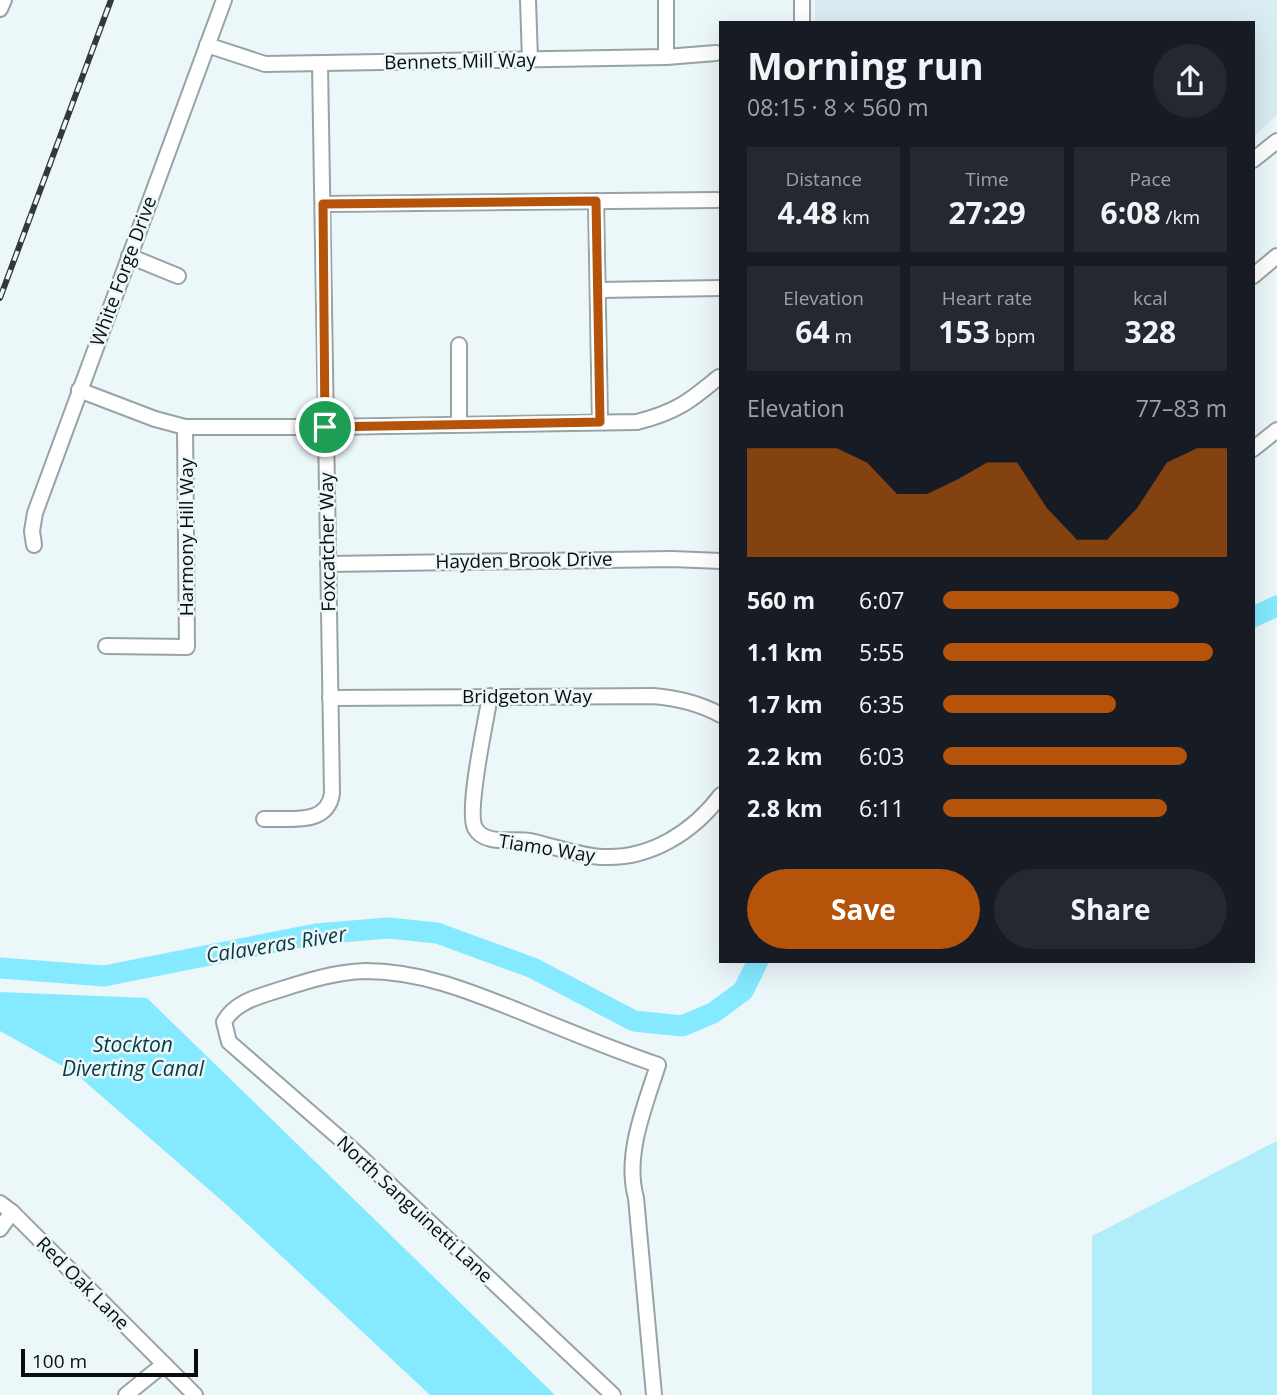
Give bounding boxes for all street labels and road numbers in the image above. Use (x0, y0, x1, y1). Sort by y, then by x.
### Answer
street label: Bennets Mill Way (384, 47, 537, 75)
street label: White Forge Drive (84, 192, 162, 350)
street label: Harmony Hill Way (173, 457, 199, 616)
street label: Foxcatcher Way (313, 472, 341, 612)
street label: Hayden Brook Drive (435, 545, 613, 575)
street label: Bridgeton Way (462, 683, 592, 709)
street label: Tiamo Way (497, 828, 598, 869)
street label: North Sanguinetti Lane (331, 1130, 499, 1288)
street label: Red Oak Lane (31, 1231, 135, 1335)

